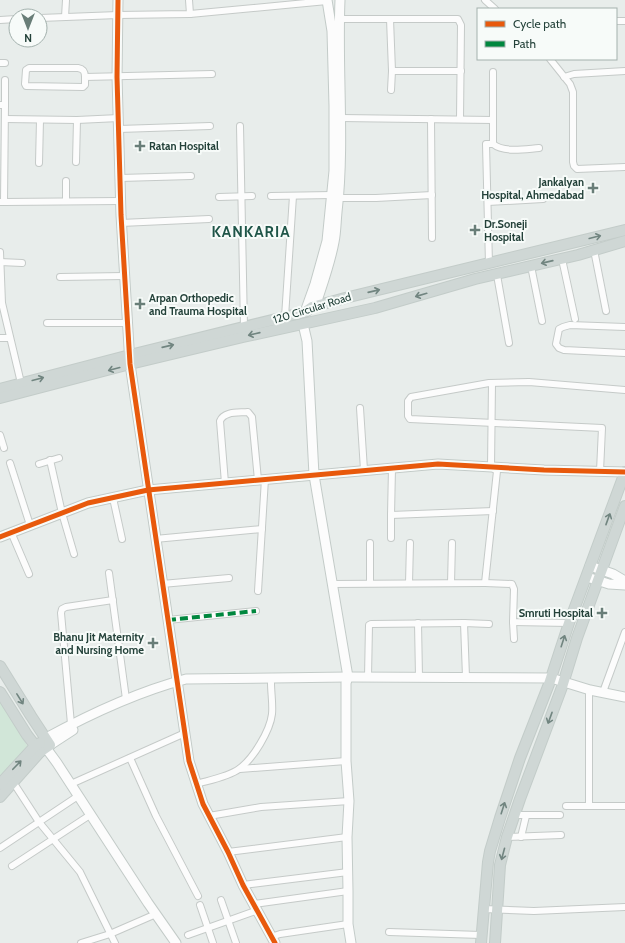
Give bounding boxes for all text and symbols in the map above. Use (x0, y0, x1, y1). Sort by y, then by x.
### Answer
north arrow (8, 8, 48, 48)
legend (477, 8, 617, 60)
text: Cycle path (513, 16, 566, 31)
text: N (24, 31, 32, 45)
text: Path (513, 36, 536, 51)
place label: Ratan Hospital (149, 139, 219, 153)
marker: Ratan Hospital (134, 140, 146, 152)
place label: Jankalyan Hospital, Ahmedabad (481, 175, 584, 202)
marker: Jankalyan Hospital, Ahmedabad (587, 182, 599, 194)
place label: Dr.Soneji Hospital (484, 217, 527, 244)
district label: KANKARIA (211, 223, 291, 241)
marker: Dr.Soneji Hospital (469, 224, 481, 236)
one-way arrow (589, 233, 602, 241)
one-way arrow (541, 259, 554, 267)
one-way arrow (367, 286, 380, 294)
street label: 120 Circular Road (271, 290, 353, 326)
place label: Arpan Orthopedic and Trauma Hospital (149, 291, 247, 318)
one-way arrow (415, 292, 428, 299)
marker: Arpan Orthopedic and Trauma Hospital (134, 298, 146, 310)
one-way arrow (248, 331, 261, 339)
one-way arrow (161, 342, 174, 350)
one-way arrow (108, 365, 121, 373)
one-way arrow (31, 375, 44, 382)
one-way arrow (604, 513, 612, 525)
place label: Smruti Hospital (519, 606, 593, 620)
marker: Smruti Hospital (596, 607, 608, 619)
place label: Bhanu Jit Maternity and Nursing Home (53, 630, 144, 657)
one-way arrow (560, 634, 567, 647)
marker: Bhanu Jit Maternity and Nursing Home (147, 637, 159, 649)
one-way arrow (17, 693, 25, 705)
one-way arrow (546, 712, 554, 724)
one-way arrow (12, 760, 22, 770)
one-way arrow (500, 802, 507, 815)
one-way arrow (499, 847, 506, 860)

